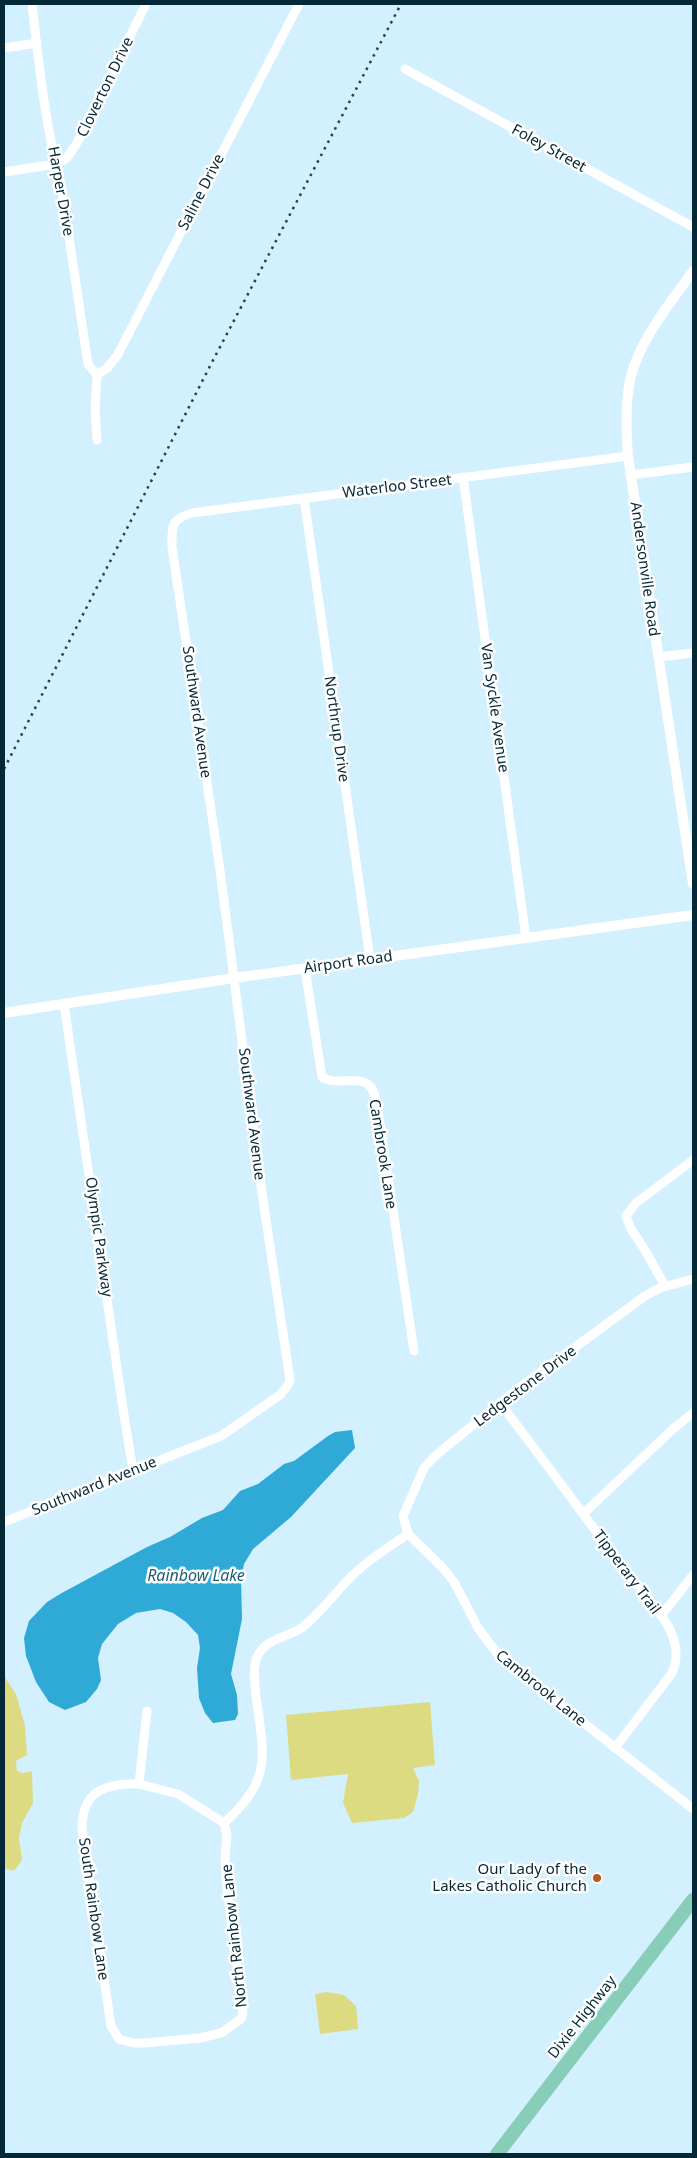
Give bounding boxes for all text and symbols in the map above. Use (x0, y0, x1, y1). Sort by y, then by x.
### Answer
street label: Cloverton Drive (71, 33, 137, 140)
street label: Foley Street (509, 118, 591, 176)
street label: Harper Drive (44, 144, 80, 237)
street label: Saline Drive (172, 150, 228, 233)
street label: Waterloo Street (341, 468, 453, 502)
street label: Andersonville Road (627, 500, 665, 638)
street label: Van Syckle Avenue (477, 642, 515, 774)
street label: Southward Avenue (179, 645, 217, 779)
street label: Northrup Drive (321, 674, 355, 783)
street label: Airport Road (302, 945, 394, 977)
street label: Southward Avenue (235, 1047, 271, 1181)
street label: Cambrook Lane (365, 1097, 403, 1210)
street label: Olympic Parkway (82, 1176, 118, 1299)
street label: Ledgestone Drive (469, 1340, 580, 1430)
street label: Southward Avenue (28, 1451, 159, 1519)
street label: Tipperary Trail (589, 1525, 666, 1618)
water label: Rainbow Lake (147, 1564, 245, 1586)
street label: Cambrook Lane (492, 1644, 591, 1730)
street label: South Rainbow Lane (75, 1836, 115, 1981)
place label: Our Lady of the Lakes Catholic Church (432, 1858, 587, 1895)
street label: North Rainbow Lane (216, 1864, 250, 2009)
marker: Our Lady of the Lakes Catholic Church (591, 1872, 603, 1884)
street label: Dixie Highway (542, 1970, 620, 2062)

